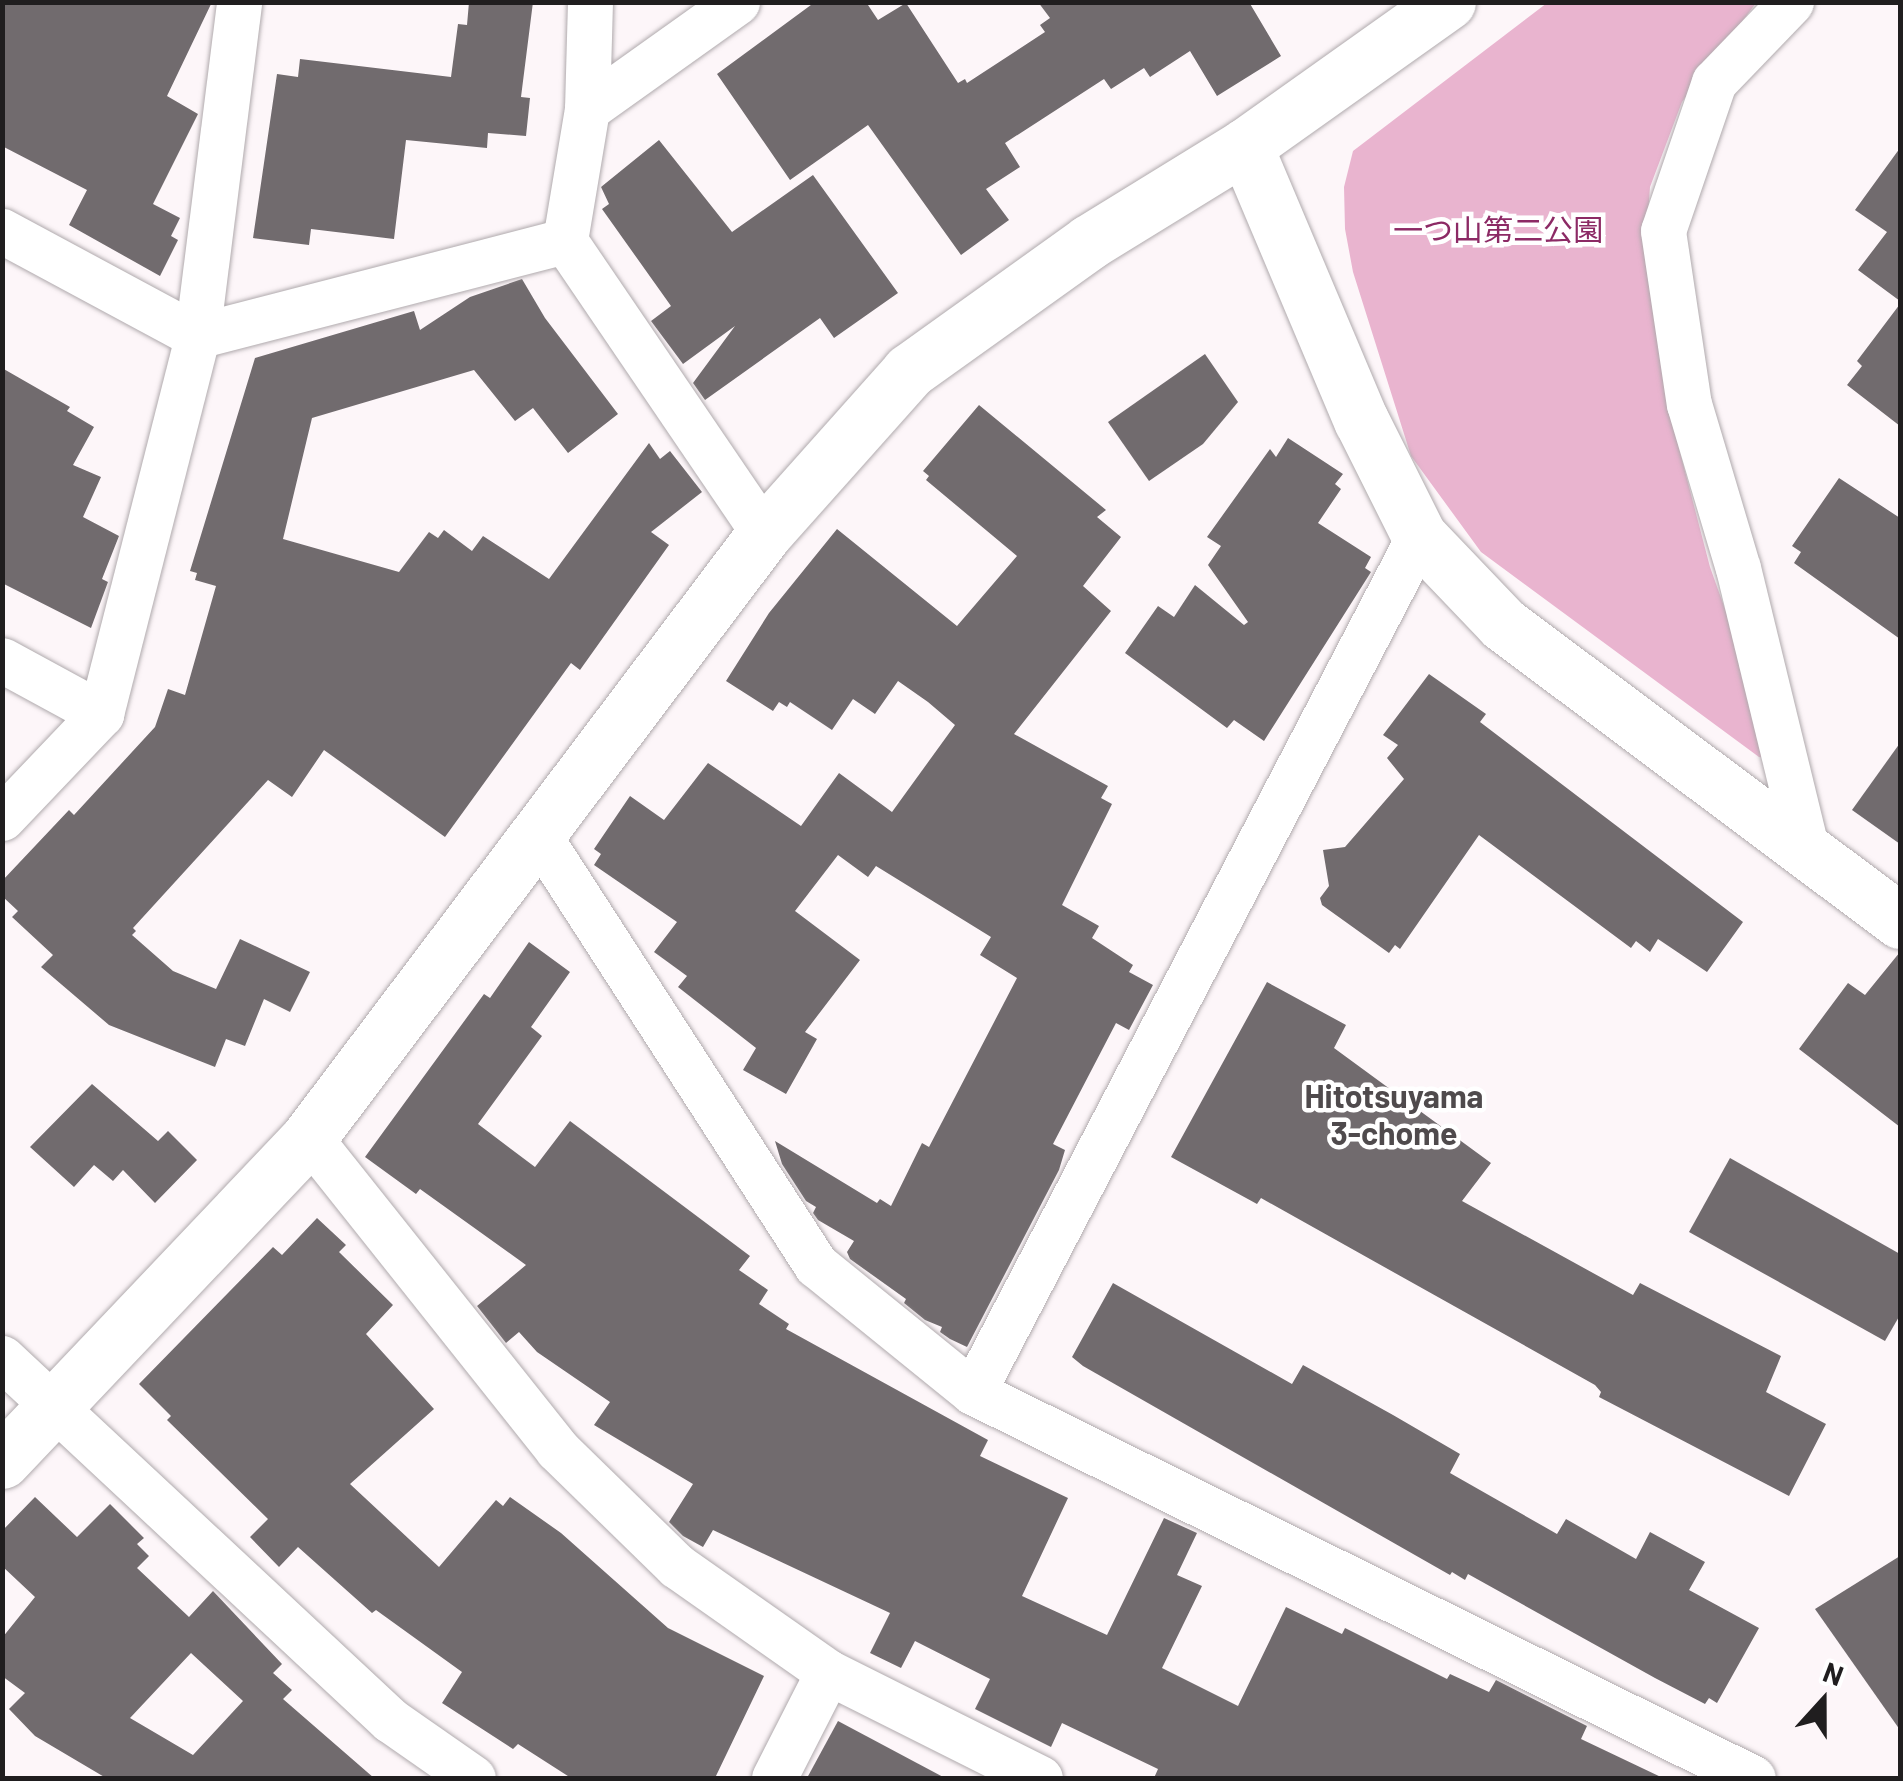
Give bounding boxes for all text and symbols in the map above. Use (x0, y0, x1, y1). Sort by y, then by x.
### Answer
park label: 一つ山第二公園 (1393, 211, 1603, 247)
district label: Hitotsuyama 3-chome (1304, 1077, 1484, 1152)
north arrow (1773, 1651, 1873, 1751)
text: N (1819, 1654, 1849, 1692)

